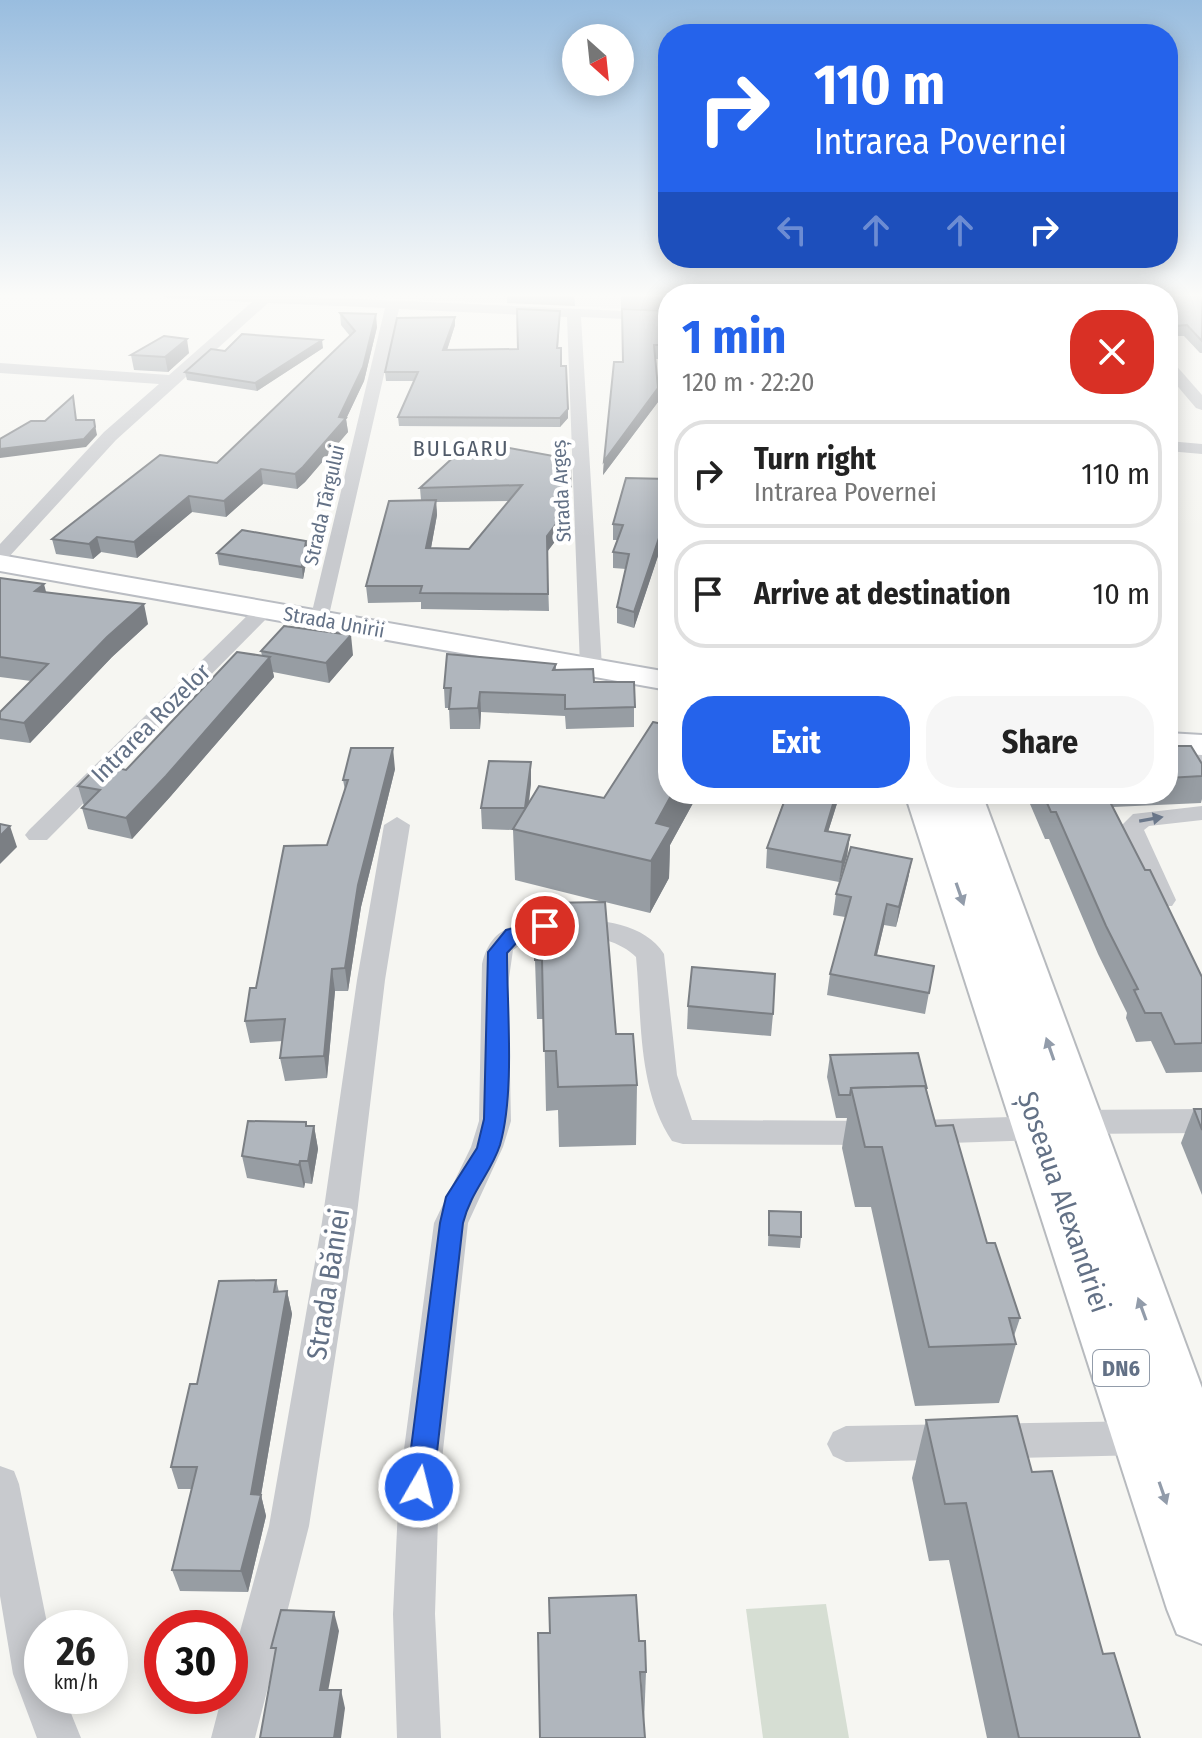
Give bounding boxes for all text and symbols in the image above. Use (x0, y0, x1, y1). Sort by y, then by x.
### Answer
north arrow (562, 24, 634, 96)
map controls (562, 24, 634, 96)
text: 110 m (814, 52, 945, 119)
icon: right (682, 56, 786, 160)
text: Intrarea Povernei (814, 120, 1067, 164)
icon: left (770, 208, 814, 252)
icon: ahead (854, 208, 898, 252)
icon: ahead (938, 208, 982, 252)
icon: right (1022, 208, 1066, 252)
text: 1 min (682, 308, 787, 366)
button: close (1070, 310, 1154, 394)
text: 120 m · 22:20 (682, 367, 814, 398)
district label: BULGARU (413, 435, 509, 462)
street label: Strada Argeș (546, 439, 577, 543)
text: Turn right (754, 441, 876, 477)
street label: Strada Târgului (298, 442, 350, 568)
icon: right (686, 452, 730, 496)
text: 110 m (1081, 456, 1150, 492)
text: Intrarea Povernei (754, 477, 937, 508)
icon: arrive (686, 572, 730, 616)
text: Arrive at destination (754, 576, 1011, 612)
text: 10 m (1093, 576, 1150, 612)
street label: Strada Unirii (282, 601, 386, 643)
street label: Intrarea Rozelor (86, 657, 217, 788)
button: Exit (682, 696, 910, 788)
button: Share (926, 696, 1154, 788)
one-way arrow (1139, 812, 1164, 824)
one-way arrow (955, 883, 967, 907)
pin (511, 892, 579, 960)
icon: arrive (523, 904, 567, 948)
one-way arrow (1044, 1037, 1056, 1061)
street label: Șoseaua Alexandriei (1010, 1087, 1117, 1317)
street label: Strada Băniei (300, 1206, 356, 1362)
one-way arrow (1136, 1296, 1148, 1320)
road number: DN6 (1093, 1350, 1149, 1386)
position arrow (377, 1445, 461, 1529)
one-way arrow (1157, 1482, 1169, 1506)
speed limit sign: 30 (144, 1610, 248, 1714)
text: 26 (56, 1628, 96, 1676)
text: km/h (54, 1670, 98, 1694)

